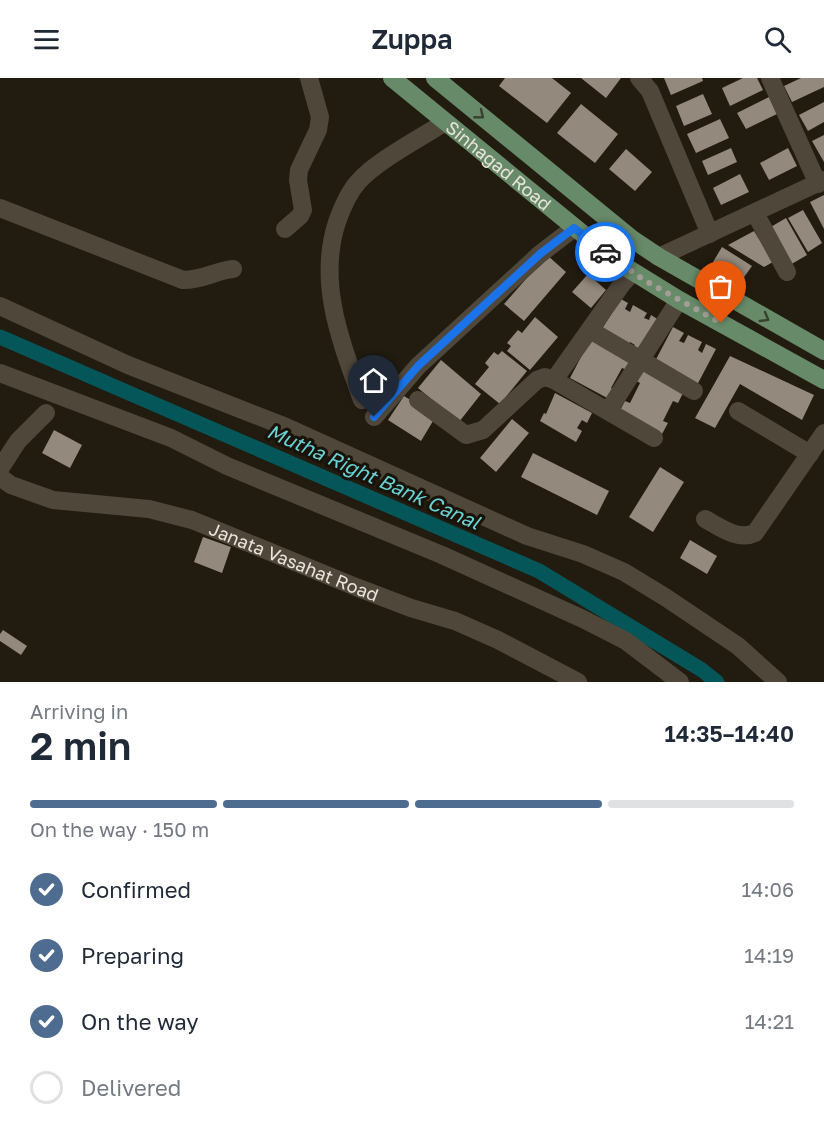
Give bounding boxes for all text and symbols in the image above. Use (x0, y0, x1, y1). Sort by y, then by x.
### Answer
icon: menu (30, 23, 63, 56)
text: Zuppa (371, 23, 453, 55)
icon: search (761, 23, 794, 56)
one-way arrow (473, 108, 484, 119)
street label: Sinhagad Road (442, 116, 556, 215)
courier (575, 222, 635, 282)
icon: car (589, 236, 622, 269)
pin (695, 261, 746, 323)
icon: bag (704, 270, 737, 303)
one-way arrow (759, 310, 769, 322)
pin (348, 355, 399, 417)
icon: home (357, 364, 390, 397)
water label: Mutha Right Bank Canal (263, 418, 485, 535)
street label: Janata Vasahat Road (206, 517, 382, 606)
text: Arriving in (30, 699, 128, 723)
text: 14:35–14:40 (665, 720, 794, 747)
text: 2 min (30, 722, 131, 769)
text: On the way · 150 m (30, 817, 209, 841)
icon: check (30, 873, 63, 906)
text: Confirmed (81, 876, 191, 903)
text: 14:06 (742, 877, 794, 901)
icon: check (30, 939, 63, 972)
text: Preparing (81, 942, 184, 969)
text: 14:19 (744, 943, 794, 967)
icon: check (30, 1005, 63, 1038)
text: On the way (81, 1008, 199, 1035)
text: 14:21 (745, 1009, 794, 1033)
text: Delivered (81, 1074, 181, 1101)

